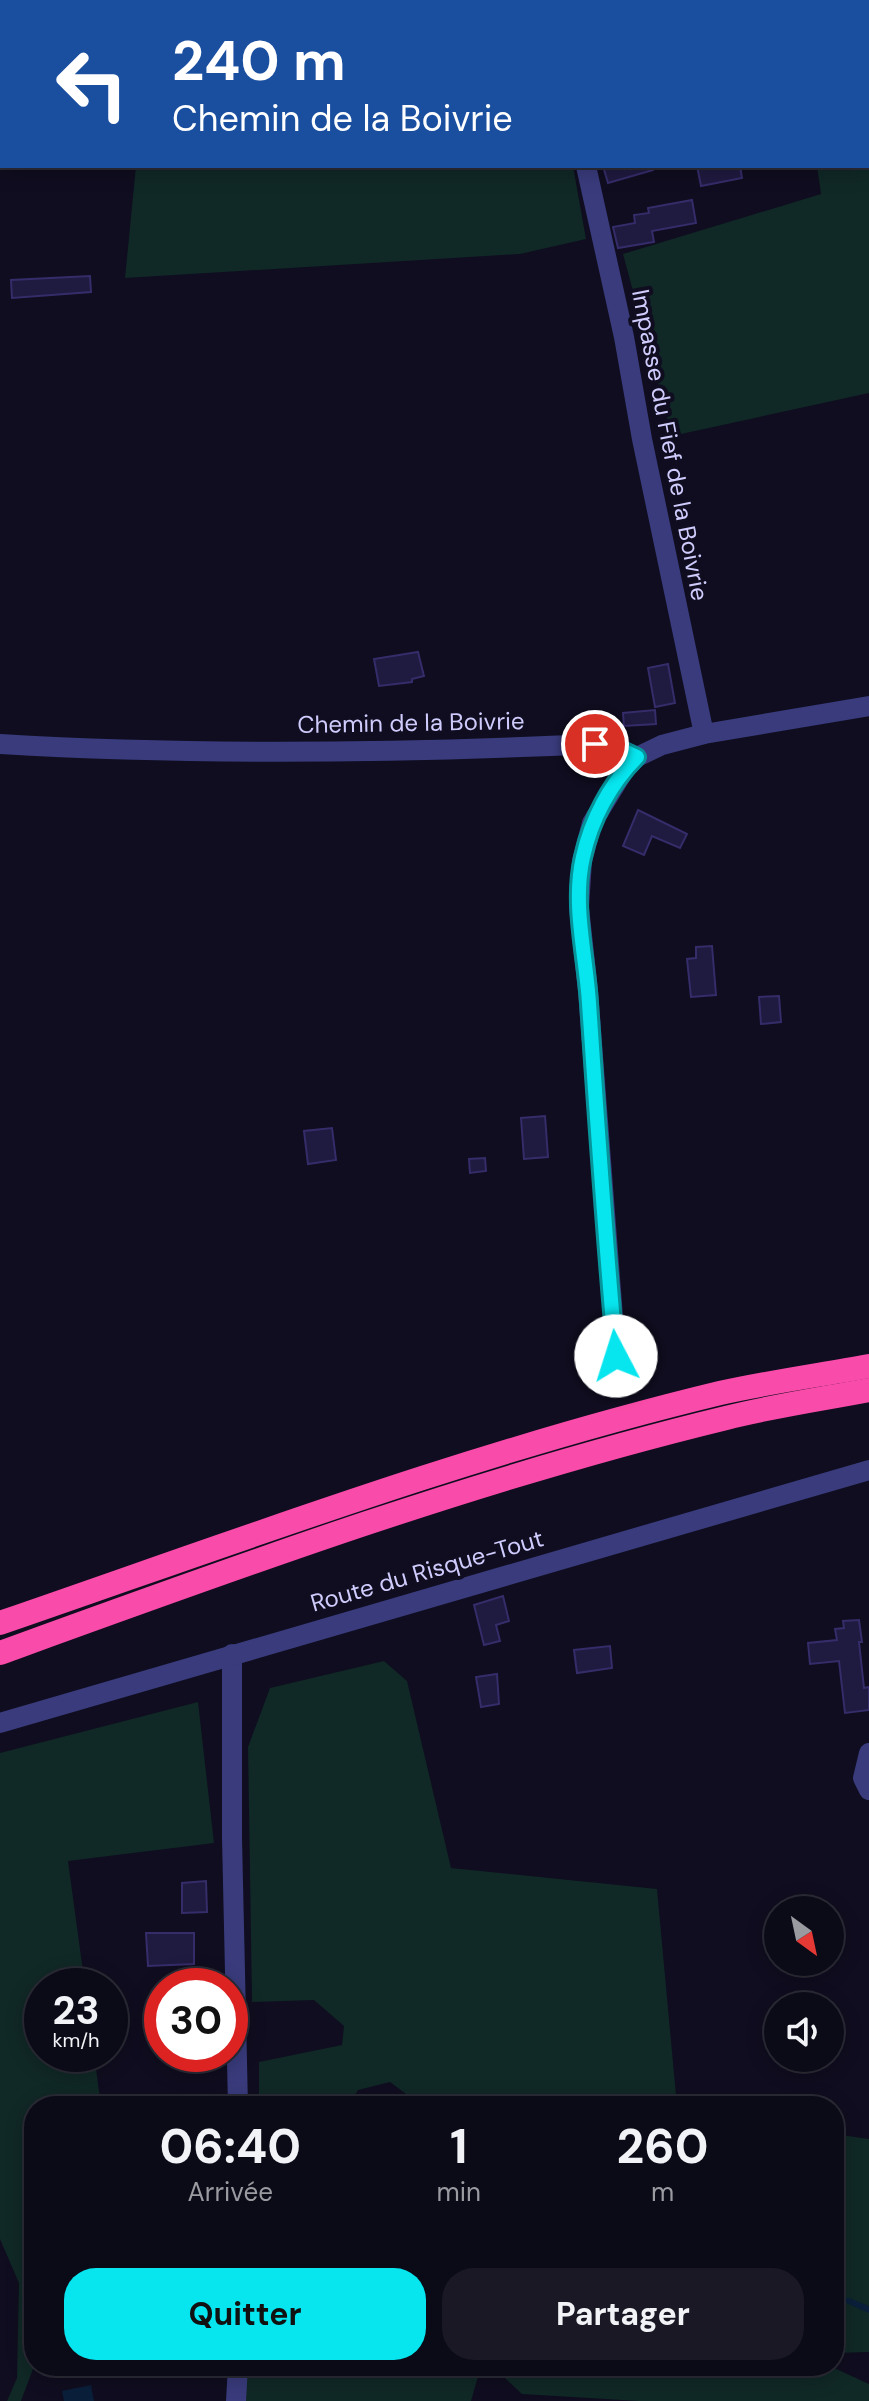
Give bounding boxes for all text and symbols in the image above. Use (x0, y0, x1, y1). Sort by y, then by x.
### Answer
text: 240 m (172, 24, 346, 97)
icon: left (40, 32, 144, 136)
text: Chemin de la Boivrie (172, 95, 513, 142)
street label: Impasse du Fief de la Boivrie (625, 287, 716, 603)
street label: Chemin de la Boivrie (297, 705, 525, 740)
pin (561, 710, 629, 778)
icon: arrive (573, 722, 617, 766)
position arrow (574, 1314, 658, 1398)
street label: Route du Risque-Tout (307, 1522, 547, 1619)
north arrow (764, 1896, 844, 1976)
map controls (764, 1896, 844, 2072)
speed limit sign: 30 (144, 1968, 248, 2072)
text: 23 (52, 1984, 100, 2036)
button: sound (764, 1992, 844, 2072)
text: km/h (52, 2027, 100, 2053)
text: 06:40 (160, 2115, 301, 2178)
text: 1 (450, 2115, 467, 2178)
text: 260 (617, 2115, 708, 2178)
text: Arrivée (188, 2175, 273, 2209)
text: min (437, 2175, 481, 2209)
text: m (651, 2175, 674, 2209)
button: Quitter (64, 2268, 426, 2360)
button: Partager (442, 2268, 804, 2360)

